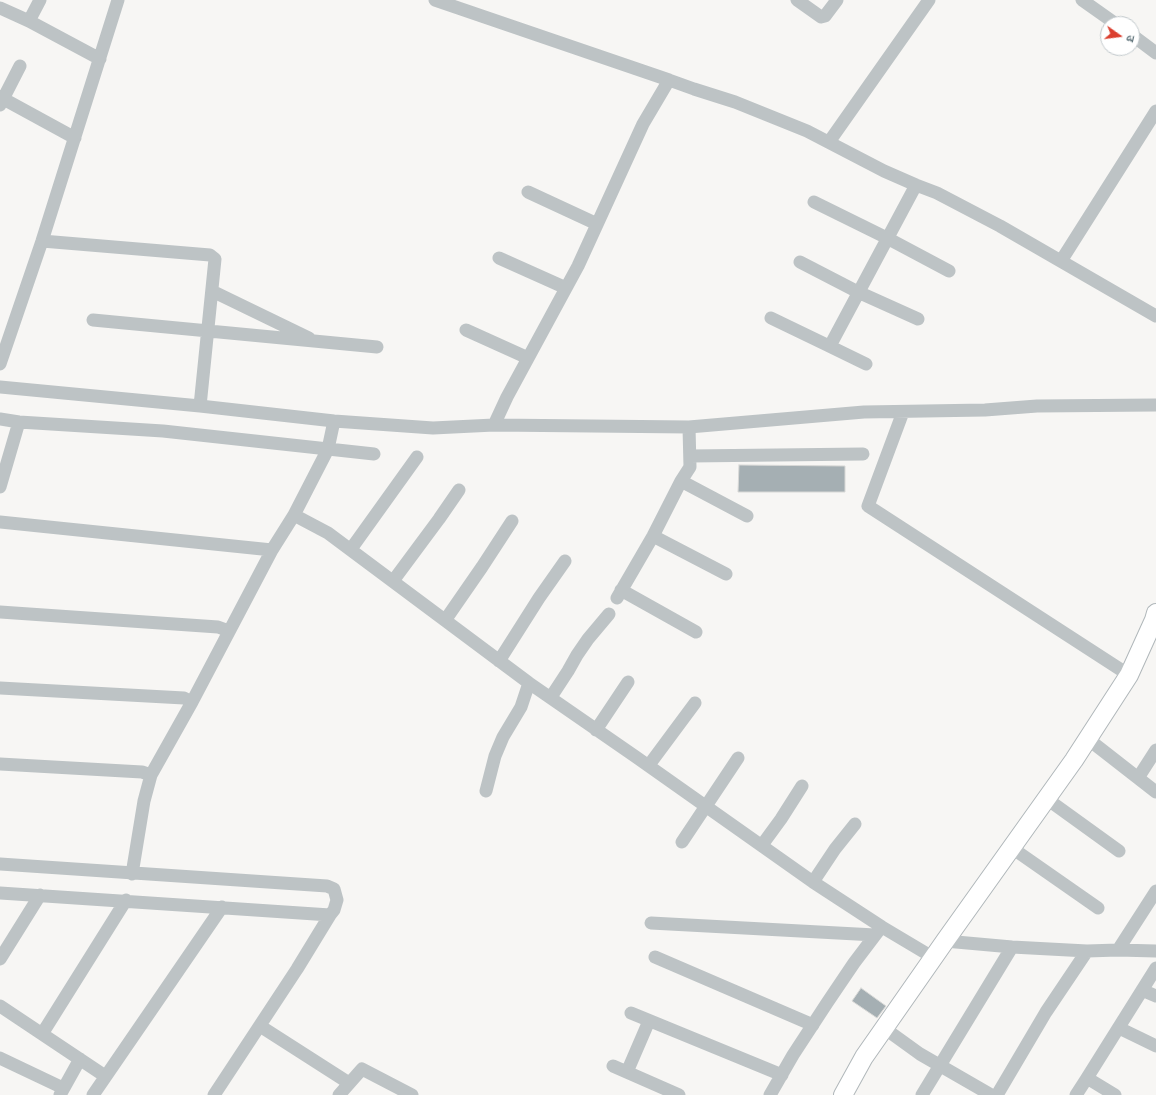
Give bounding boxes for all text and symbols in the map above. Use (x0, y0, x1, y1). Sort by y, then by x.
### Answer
north arrow (1100, 16, 1140, 56)
text: उ (1123, 34, 1138, 43)

